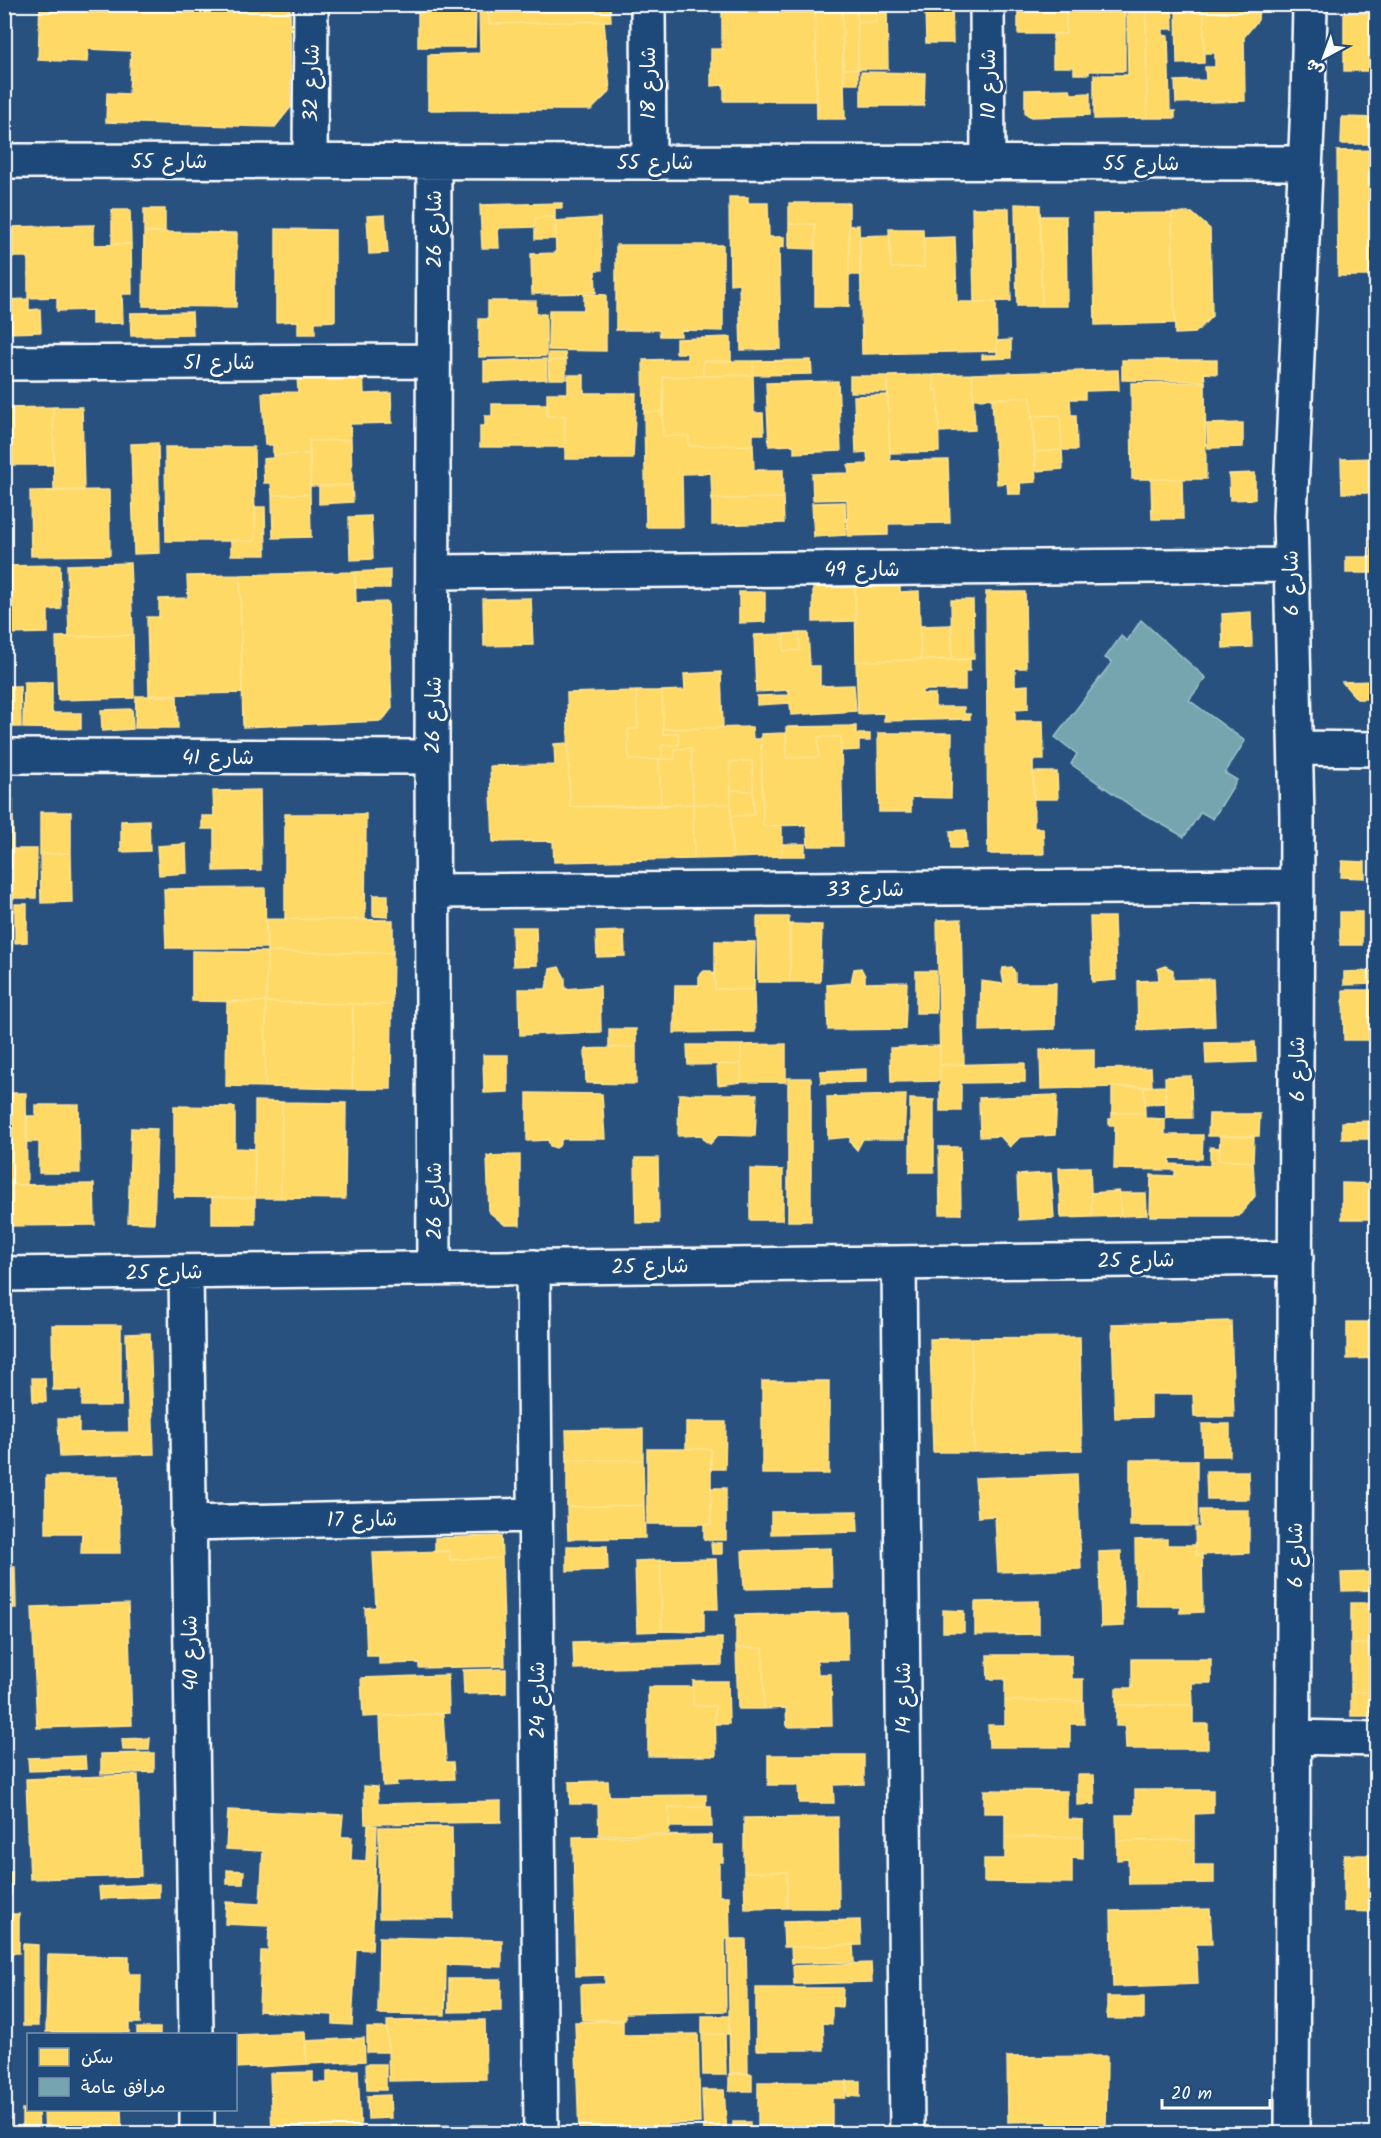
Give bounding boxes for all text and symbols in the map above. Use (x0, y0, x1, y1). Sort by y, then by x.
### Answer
north arrow (1294, 27, 1354, 87)
street label: شارع 32 (295, 44, 330, 122)
street label: شارع 18 (633, 46, 666, 120)
street label: شارع 10 (973, 49, 1006, 119)
text: ش (1300, 52, 1330, 82)
street label: شارع 55 (131, 146, 207, 179)
street label: شارع 55 (617, 147, 693, 180)
street label: شارع 55 (1103, 148, 1179, 181)
street label: شارع 26 (419, 190, 452, 268)
street label: شارع 51 (183, 347, 255, 380)
street label: شارع 6 (1275, 550, 1310, 616)
street label: شارع 49 (824, 554, 900, 587)
street label: شارع 26 (417, 676, 452, 754)
street label: شارع 41 (182, 742, 254, 775)
street label: شارع 33 (826, 874, 904, 907)
street label: شارع 6 (1282, 1036, 1315, 1102)
street label: شارع 26 (419, 1162, 452, 1240)
street label: شارع 25 (1097, 1244, 1175, 1279)
street label: شارع 25 (611, 1250, 689, 1285)
street label: شارع 25 (125, 1256, 203, 1291)
street label: شارع 17 (327, 1503, 397, 1538)
street label: شارع 6 (1280, 1522, 1313, 1588)
street label: شارع 40 (174, 1615, 209, 1691)
street label: شارع 24 (522, 1661, 555, 1739)
street label: شارع 14 (888, 1662, 921, 1734)
legend (27, 2033, 237, 2111)
text: سكن (81, 2044, 113, 2073)
scale bar (1162, 2072, 1270, 2110)
text: مرافق عامة (81, 2074, 165, 2103)
text: 20 m (1171, 2080, 1212, 2109)

